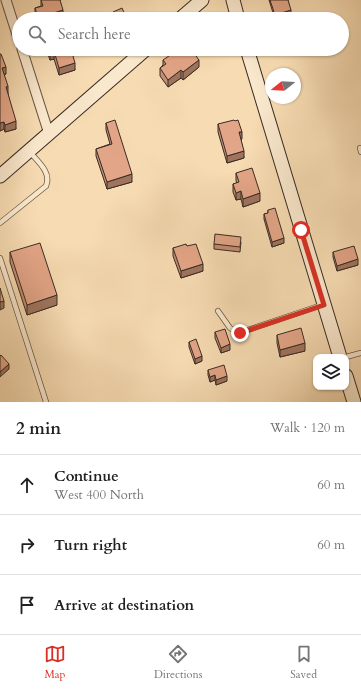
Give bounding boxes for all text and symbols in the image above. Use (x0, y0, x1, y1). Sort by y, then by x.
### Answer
search box (12, 12, 349, 56)
icon: search (26, 23, 48, 45)
text: Search here (58, 24, 131, 44)
north arrow (265, 68, 301, 104)
route start (292, 221, 310, 239)
route end (231, 324, 249, 342)
map controls (313, 354, 349, 390)
button: layers (313, 354, 349, 390)
text: 2 min (16, 417, 61, 440)
text: Walk · 120 m (270, 419, 345, 437)
text: Continue (54, 466, 119, 486)
icon: ahead (16, 474, 38, 496)
text: 60 m (317, 476, 345, 494)
text: West 400 North (54, 486, 144, 504)
icon: right (16, 534, 38, 556)
text: Turn right (54, 535, 127, 555)
text: 60 m (317, 536, 345, 554)
icon: arrive (16, 594, 38, 616)
text: Arrive at destination (54, 595, 194, 615)
tab: Map (44, 643, 66, 682)
tab: Directions (154, 643, 202, 682)
tab: Saved (290, 643, 317, 682)

